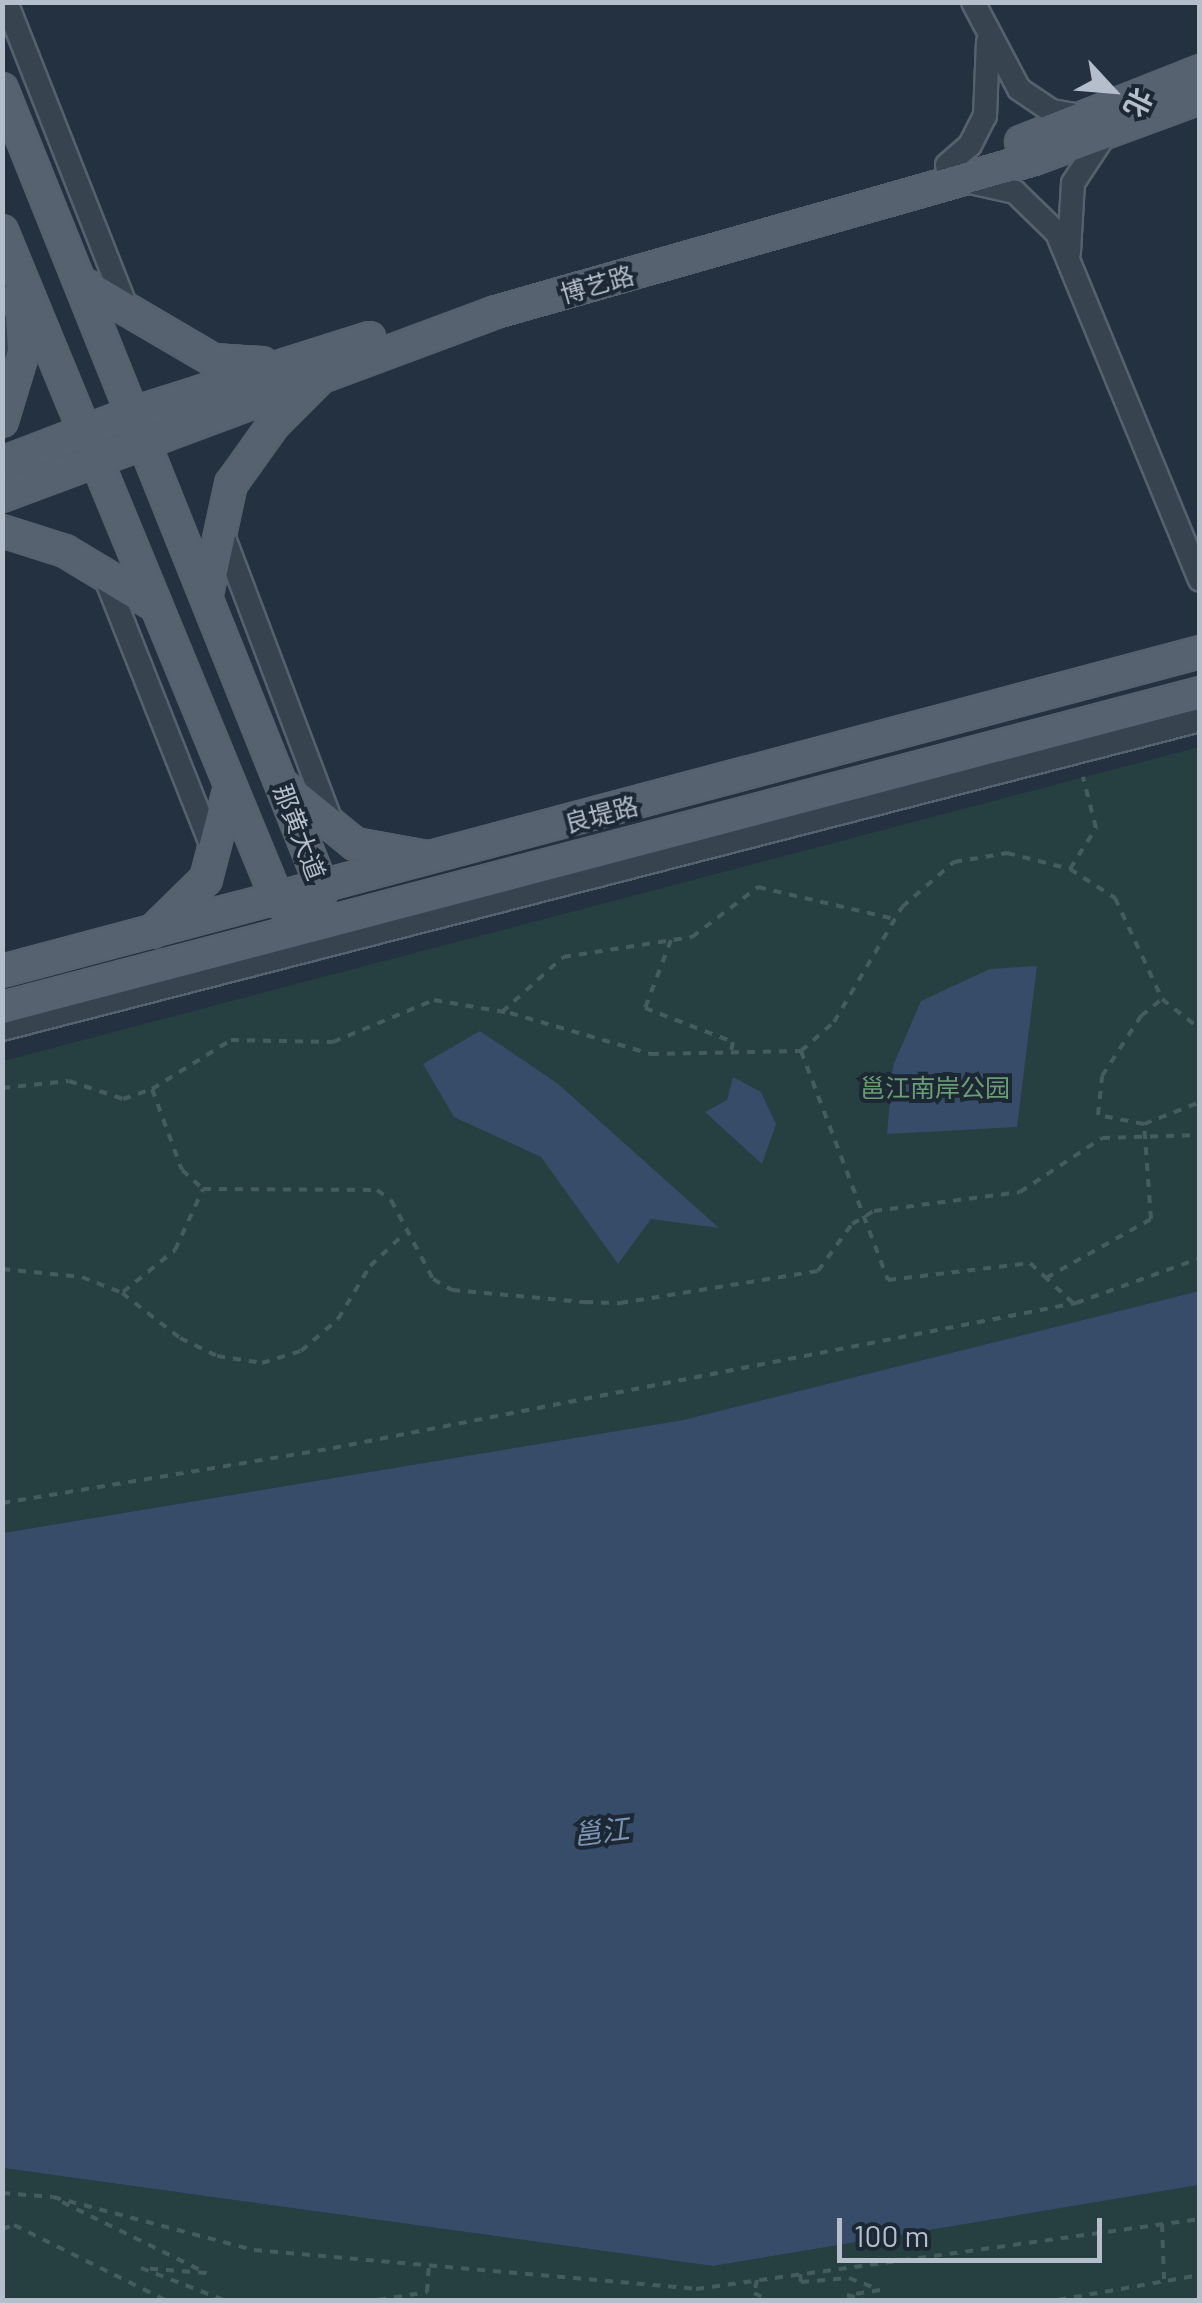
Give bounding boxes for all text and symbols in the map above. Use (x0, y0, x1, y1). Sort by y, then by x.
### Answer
north arrow (1062, 40, 1162, 140)
text: 北 (1118, 83, 1160, 123)
street label: 博艺路 (557, 259, 637, 309)
street label: 那黄大道 (268, 780, 332, 884)
street label: 良堤路 (561, 790, 641, 838)
park label: 邕江南岸公园 (860, 1072, 1010, 1102)
water label: 邕江 (571, 1811, 631, 1851)
scale bar (842, 2198, 1107, 2260)
text: 100 m (854, 2217, 929, 2253)

